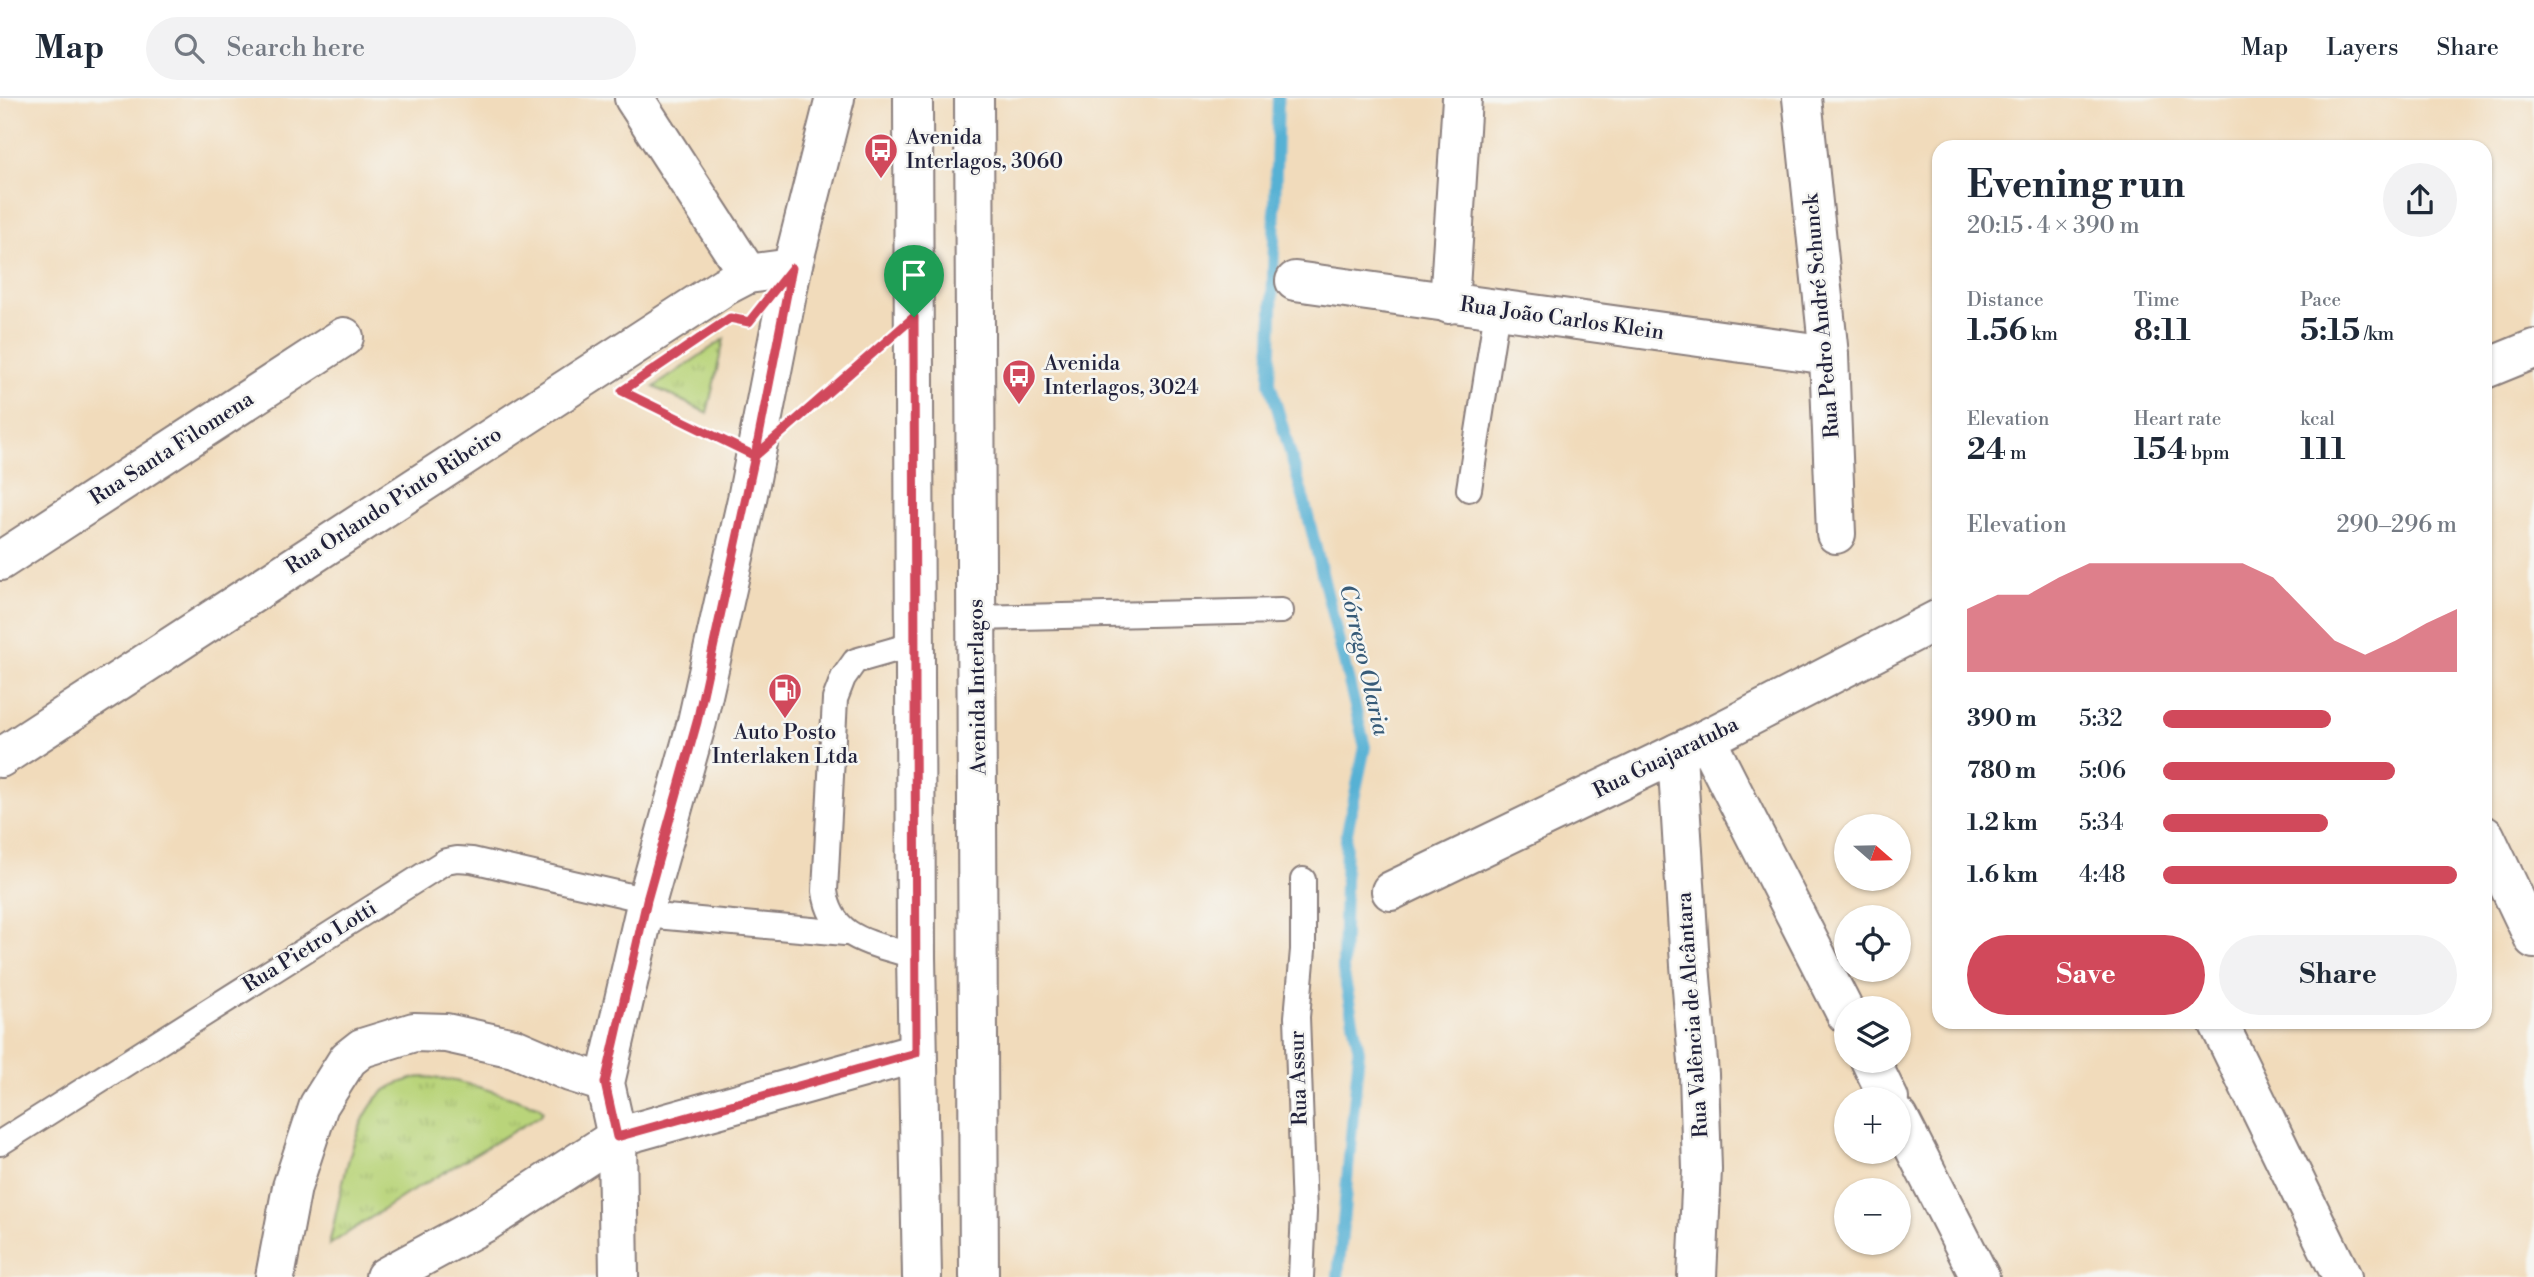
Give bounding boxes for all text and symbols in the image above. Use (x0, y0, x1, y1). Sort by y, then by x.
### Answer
search box (146, 17, 636, 80)
text: Map (35, 28, 104, 69)
icon: search (170, 29, 208, 67)
text: Search here (226, 32, 365, 64)
text: Map (2241, 33, 2288, 63)
text: Layers (2326, 33, 2398, 63)
text: Share (2436, 33, 2499, 63)
place label: Avenida Interlagos, 3060 (905, 125, 1063, 175)
bus stop icon: Avenida Interlagos, 3060 (862, 131, 900, 180)
text: Evening run (1967, 162, 2185, 209)
button: share (2383, 163, 2457, 237)
street label: Rua Pedro André Schunck (1798, 191, 1846, 440)
text: 20:15 · 4 × 390 m (1967, 212, 2140, 240)
pin (884, 245, 944, 317)
icon: arrive (895, 256, 933, 294)
text: Distance (1967, 288, 2044, 312)
text: Time (2134, 288, 2179, 312)
text: Pace (2300, 288, 2341, 312)
street label: Rua João Carlos Klein (1458, 292, 1666, 346)
text: 1.56 (1967, 312, 2027, 350)
text: 8:11 (2134, 312, 2191, 350)
text: 5:15 (2300, 312, 2360, 350)
text: km (2027, 322, 2058, 346)
text: /km (2360, 322, 2394, 346)
place label: Avenida Interlagos, 3024 (1043, 351, 1199, 401)
bus stop icon: Avenida Interlagos, 3024 (1000, 357, 1038, 406)
street label: Rua Santa Filomena (85, 386, 259, 512)
text: Elevation (1967, 407, 2049, 431)
text: Heart rate (2134, 407, 2221, 431)
text: kcal (2300, 407, 2335, 431)
street label: Rua Orlando Pinto Ribeiro (281, 421, 507, 581)
text: 24 (1967, 431, 2006, 469)
text: 154 (2134, 431, 2187, 469)
text: 111 (2300, 431, 2345, 469)
text: m (2006, 441, 2027, 465)
text: bpm (2187, 441, 2230, 465)
text: Elevation (1967, 511, 2067, 539)
text: 290–296 m (2336, 511, 2457, 539)
water label: Córrego Olaria (1333, 582, 1395, 739)
street label: Avenida Interlagos (963, 599, 993, 776)
fuel station icon: Auto Posto Interlaken Ltda (766, 671, 804, 720)
text: 390 m (1967, 705, 2037, 733)
text: 5:32 (2079, 705, 2123, 733)
street label: Rua Guajaratuba (1589, 711, 1743, 804)
place label: Auto Posto Interlaken Ltda (712, 720, 858, 770)
text: 780 m (1967, 757, 2036, 785)
text: 5:06 (2079, 757, 2126, 785)
text: 1.2 km (1967, 809, 2038, 837)
text: 5:34 (2079, 809, 2124, 837)
north arrow (1834, 814, 1911, 891)
map controls (1834, 814, 1911, 1255)
text: 1.6 km (1967, 861, 2038, 889)
text: 4:48 (2079, 861, 2126, 889)
street label: Rua Valência de Alcântara (1671, 891, 1715, 1139)
street label: Rua Pietro Lotti (238, 895, 382, 999)
button: locate (1834, 905, 1911, 982)
button: Save (1967, 935, 2205, 1015)
button: Share (2219, 935, 2457, 1015)
button: layers (1834, 996, 1911, 1073)
street label: Rua Assur (1284, 1030, 1314, 1126)
button: + (1834, 1087, 1911, 1164)
button: − (1834, 1178, 1911, 1255)

